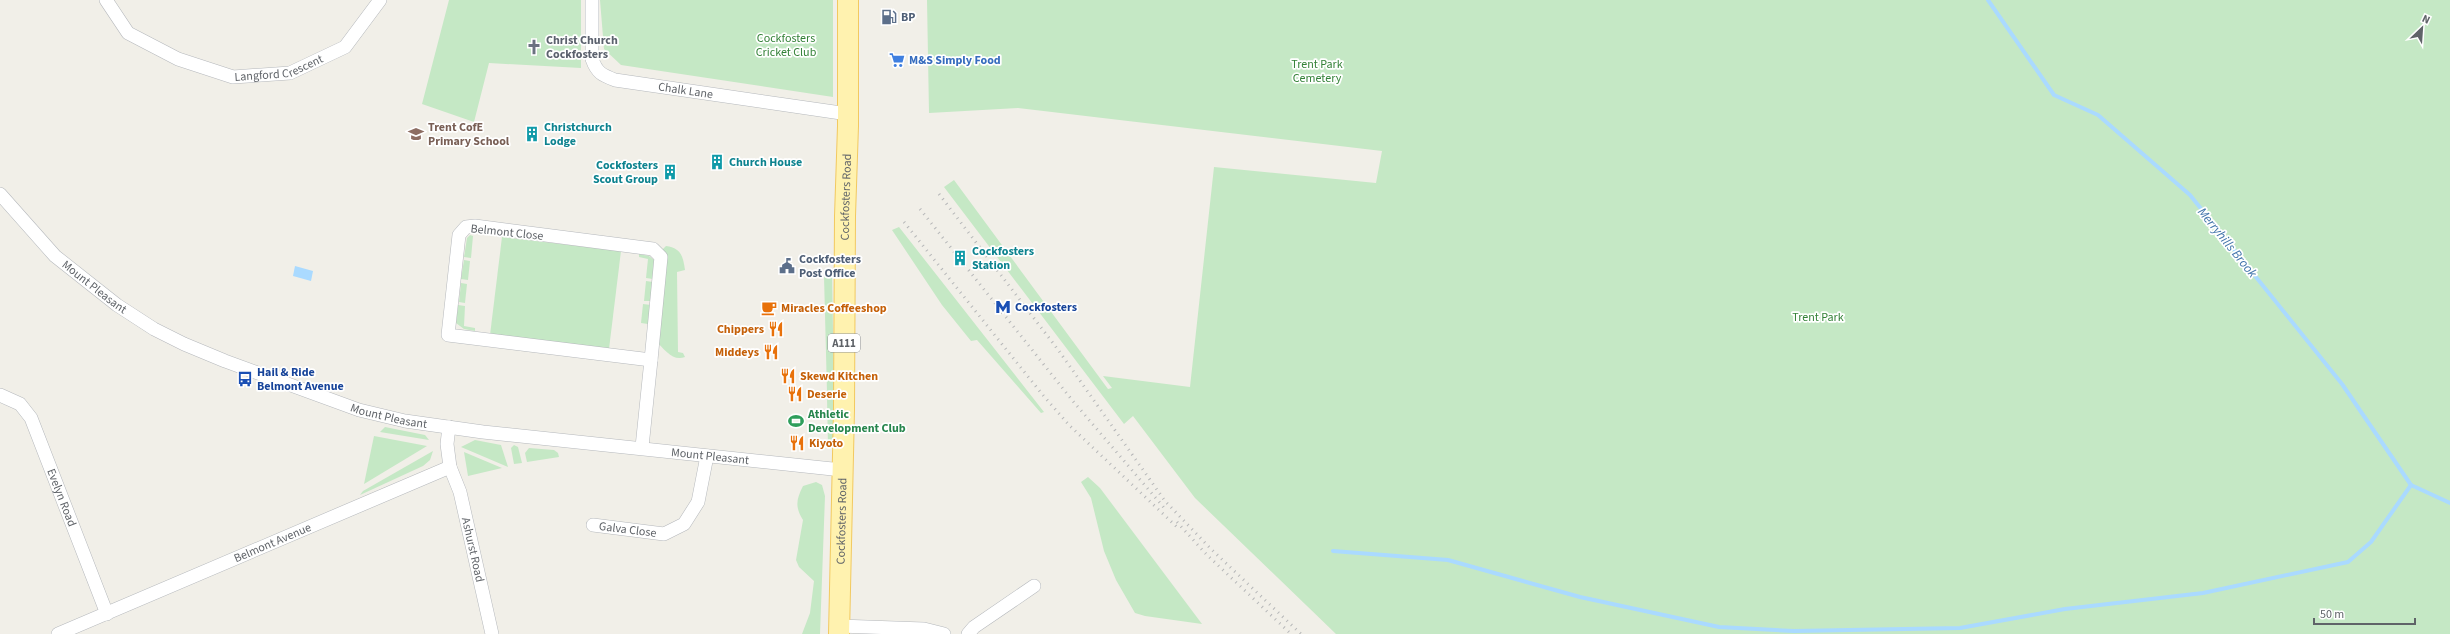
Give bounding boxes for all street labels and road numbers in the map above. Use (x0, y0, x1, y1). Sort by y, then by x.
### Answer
street label: Langford Crescent (234, 51, 326, 86)
street label: Chalk Lane (657, 78, 714, 103)
street label: Cockfosters Road (837, 153, 856, 240)
street label: Belmont Close (470, 220, 544, 245)
street label: Mount Pleasant (58, 257, 130, 318)
road number: A111 (828, 334, 860, 352)
street label: Mount Pleasant (348, 399, 428, 433)
street label: Mount Pleasant (670, 444, 750, 469)
street label: Evelyn Road (42, 466, 80, 529)
street label: Cockfosters Road (833, 478, 851, 565)
street label: Ashurst Road (457, 516, 488, 584)
street label: Galva Close (598, 518, 657, 542)
street label: Belmont Avenue (231, 519, 314, 567)

